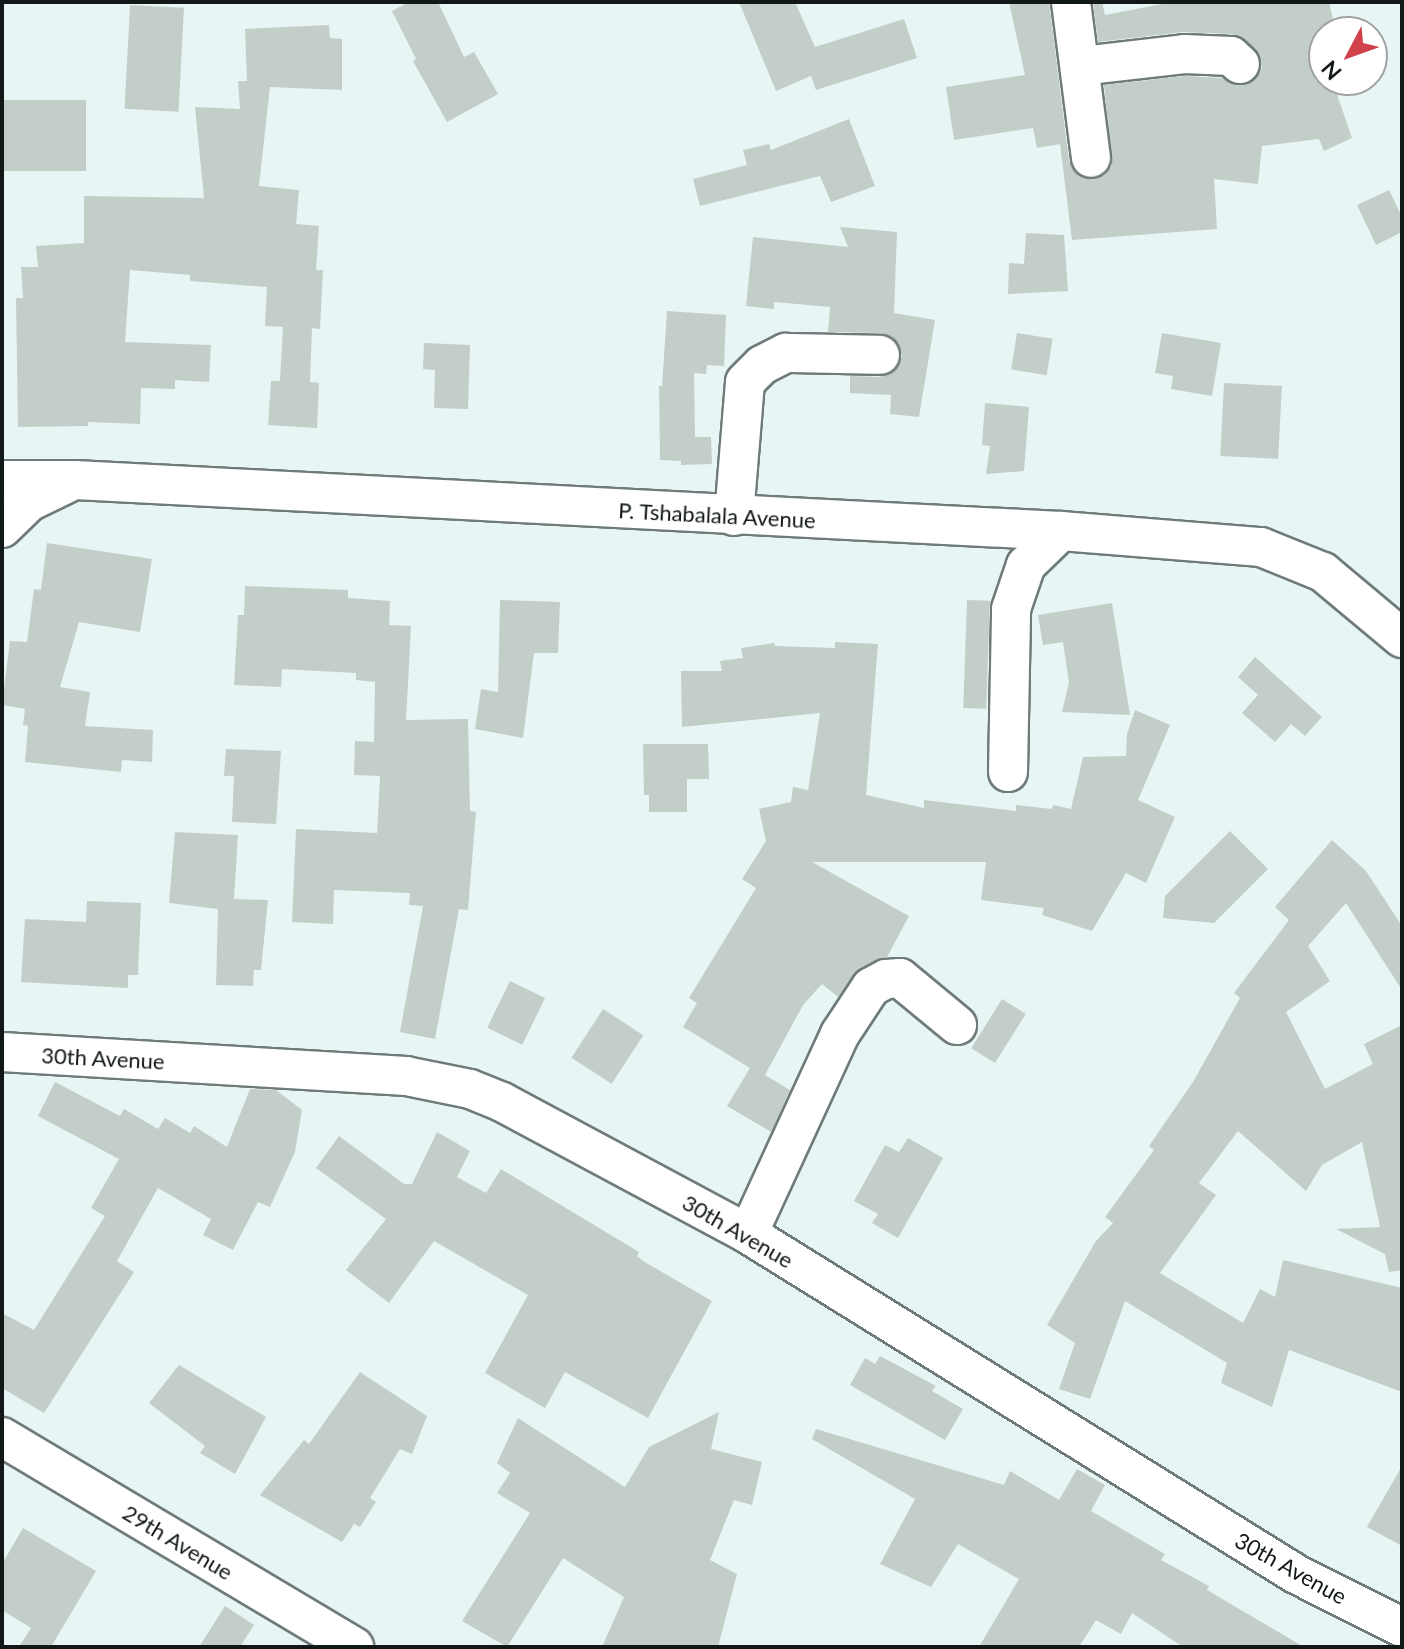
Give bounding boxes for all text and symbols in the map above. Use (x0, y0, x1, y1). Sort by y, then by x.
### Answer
north arrow (1308, 16, 1388, 96)
text: N (1315, 56, 1347, 86)
street label: P. Tshabalala Avenue (617, 497, 817, 533)
street label: 30th Avenue (40, 1042, 166, 1074)
street label: 30th Avenue (678, 1189, 798, 1273)
street label: 29th Avenue (118, 1499, 238, 1585)
street label: 30th Avenue (1230, 1526, 1352, 1610)

